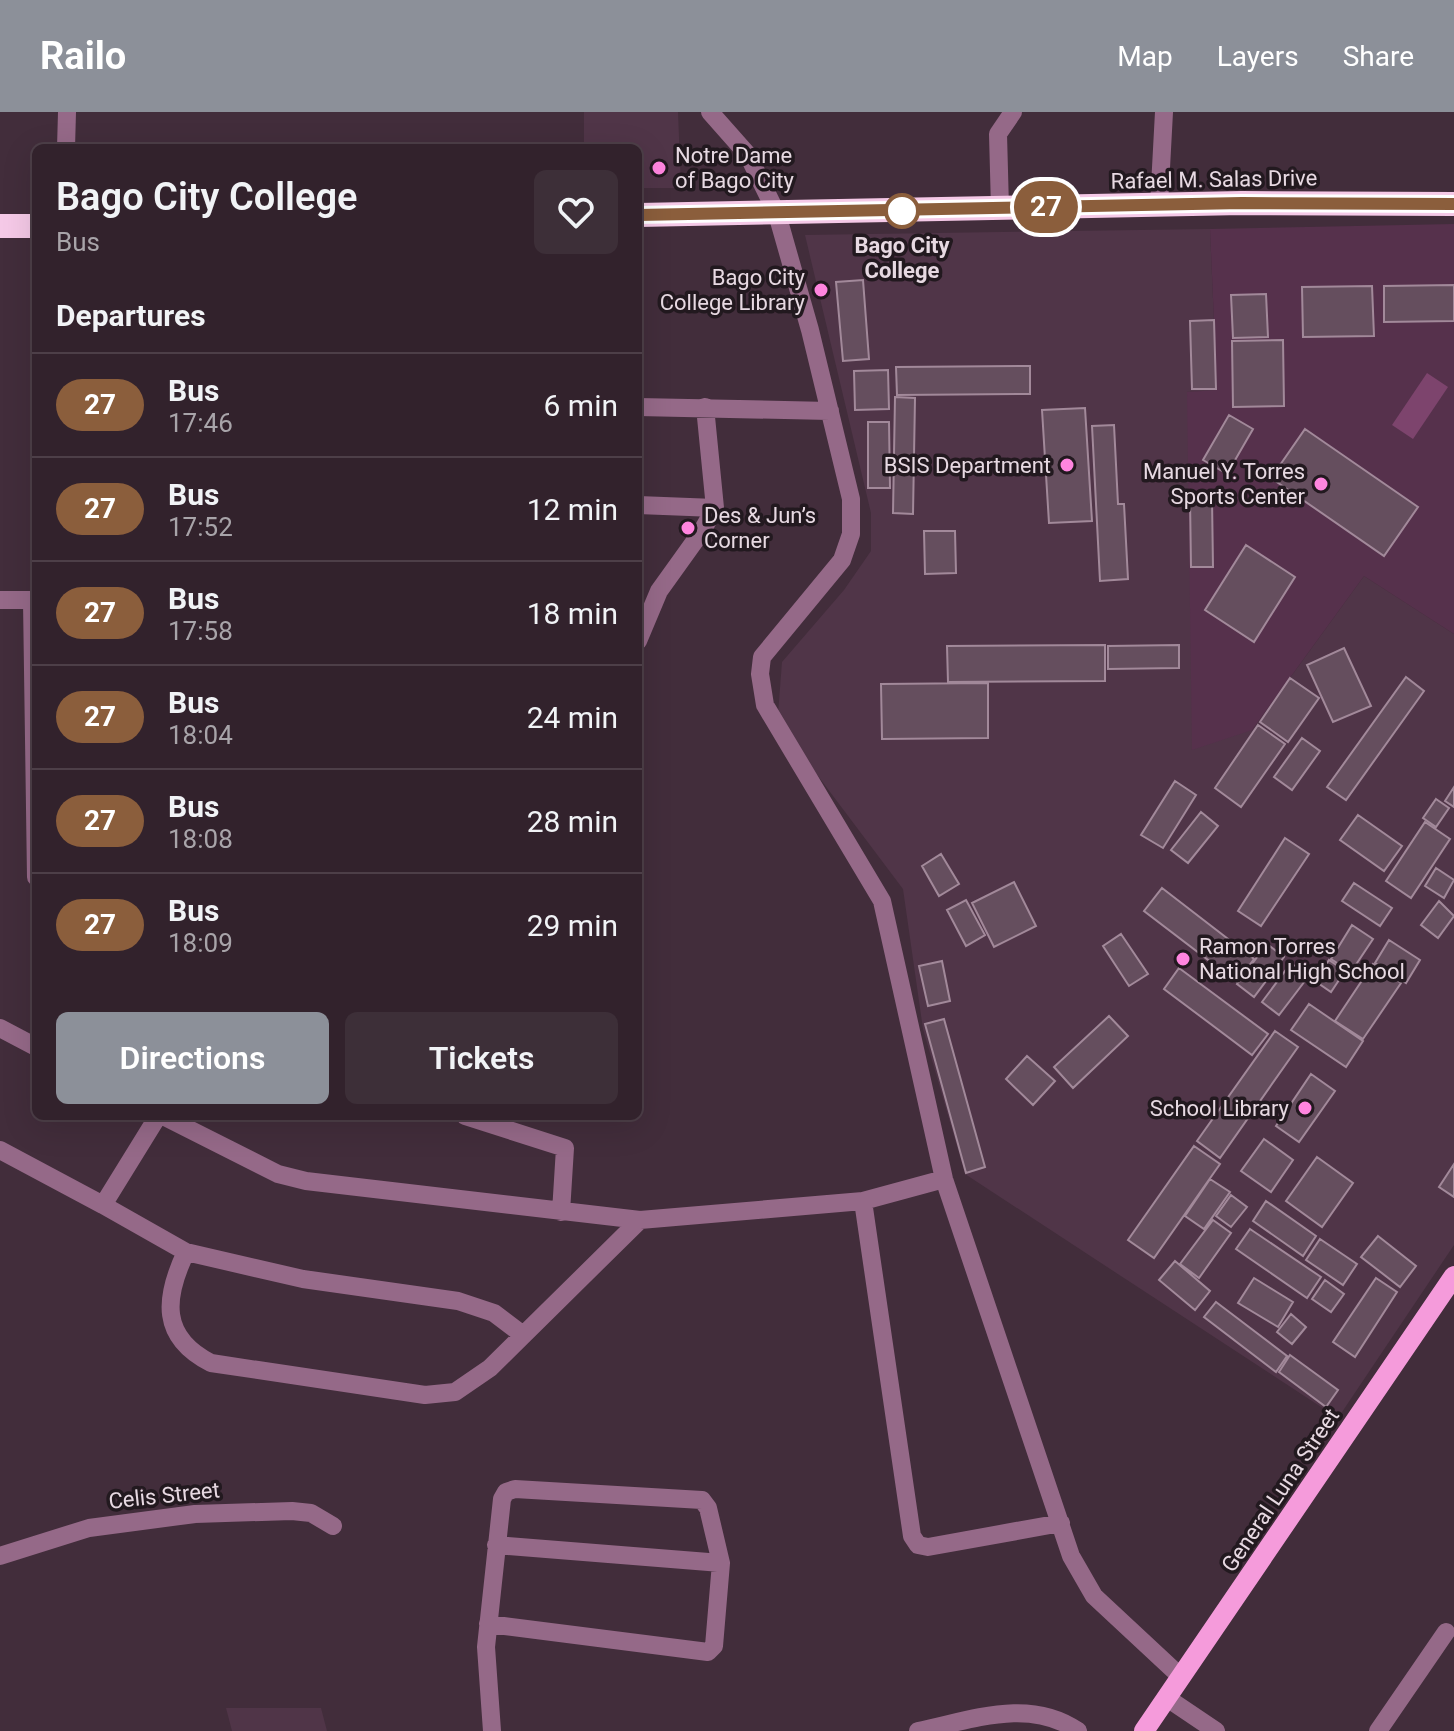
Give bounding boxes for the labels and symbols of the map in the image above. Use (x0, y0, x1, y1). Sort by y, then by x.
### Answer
place label: Notre Dame of Bago City (675, 143, 795, 193)
marker: Notre Dame of Bago City (650, 159, 668, 177)
street label: Rafael M. Salas Drive (1110, 165, 1318, 194)
line badge: 27 (1010, 181, 1082, 233)
marker: Bago City College (885, 194, 919, 228)
place label: Bago City College (854, 233, 950, 283)
place label: Bago City College Library (660, 265, 806, 315)
marker: Bago City College Library (812, 281, 830, 299)
place label: BSIS Department (884, 453, 1051, 478)
marker: BSIS Department (1058, 456, 1076, 474)
place label: Manuel Y. Torres Sports Center (1143, 459, 1306, 509)
marker: Manuel Y. Torres Sports Center (1312, 475, 1330, 493)
place label: Des & Jun’s Corner (704, 503, 816, 553)
marker: Des & Jun’s Corner (679, 519, 697, 537)
place label: Ramon Torres National High School (1199, 934, 1405, 984)
marker: Ramon Torres National High School (1174, 950, 1192, 968)
place label: School Library (1150, 1096, 1290, 1121)
marker: School Library (1296, 1099, 1314, 1117)
street label: General Luna Street (1217, 1404, 1344, 1577)
street label: Celis Street (107, 1477, 221, 1514)

